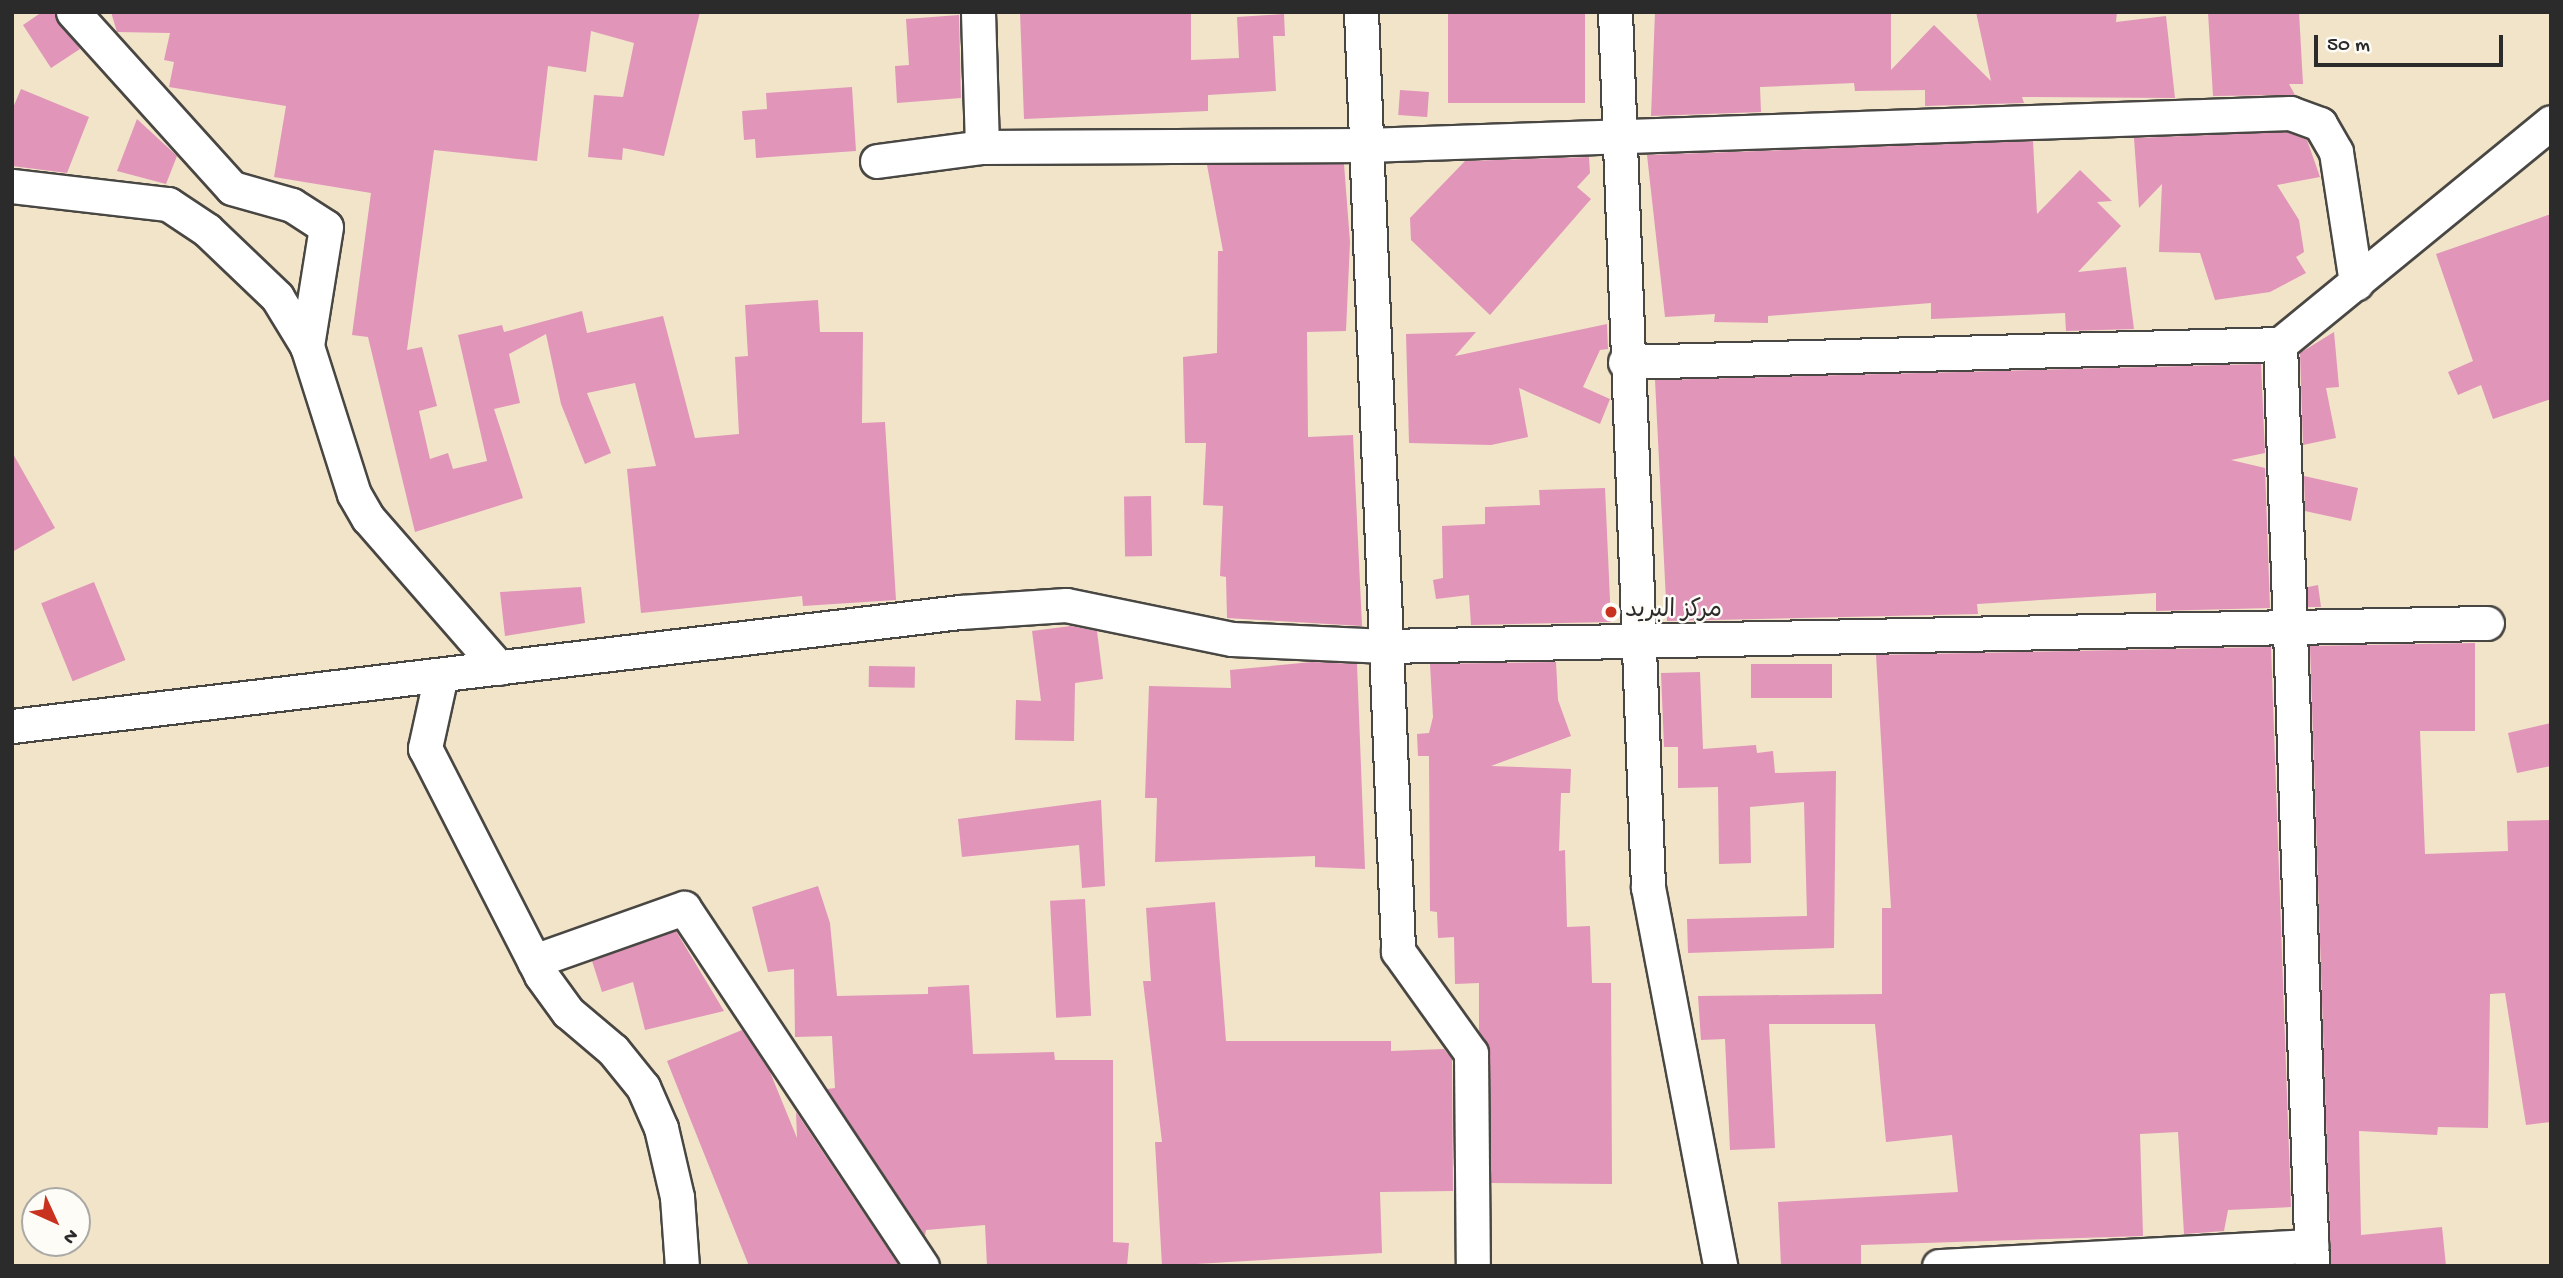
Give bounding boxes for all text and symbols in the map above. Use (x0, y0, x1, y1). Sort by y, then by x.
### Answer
scale bar (2318, 21, 2507, 65)
text: 50 m (2327, 34, 2370, 59)
place label: مركز البريد (1625, 598, 1722, 626)
marker: مركز البريد (1603, 604, 1619, 620)
north arrow (21, 1187, 91, 1257)
text: N (57, 1223, 82, 1248)

